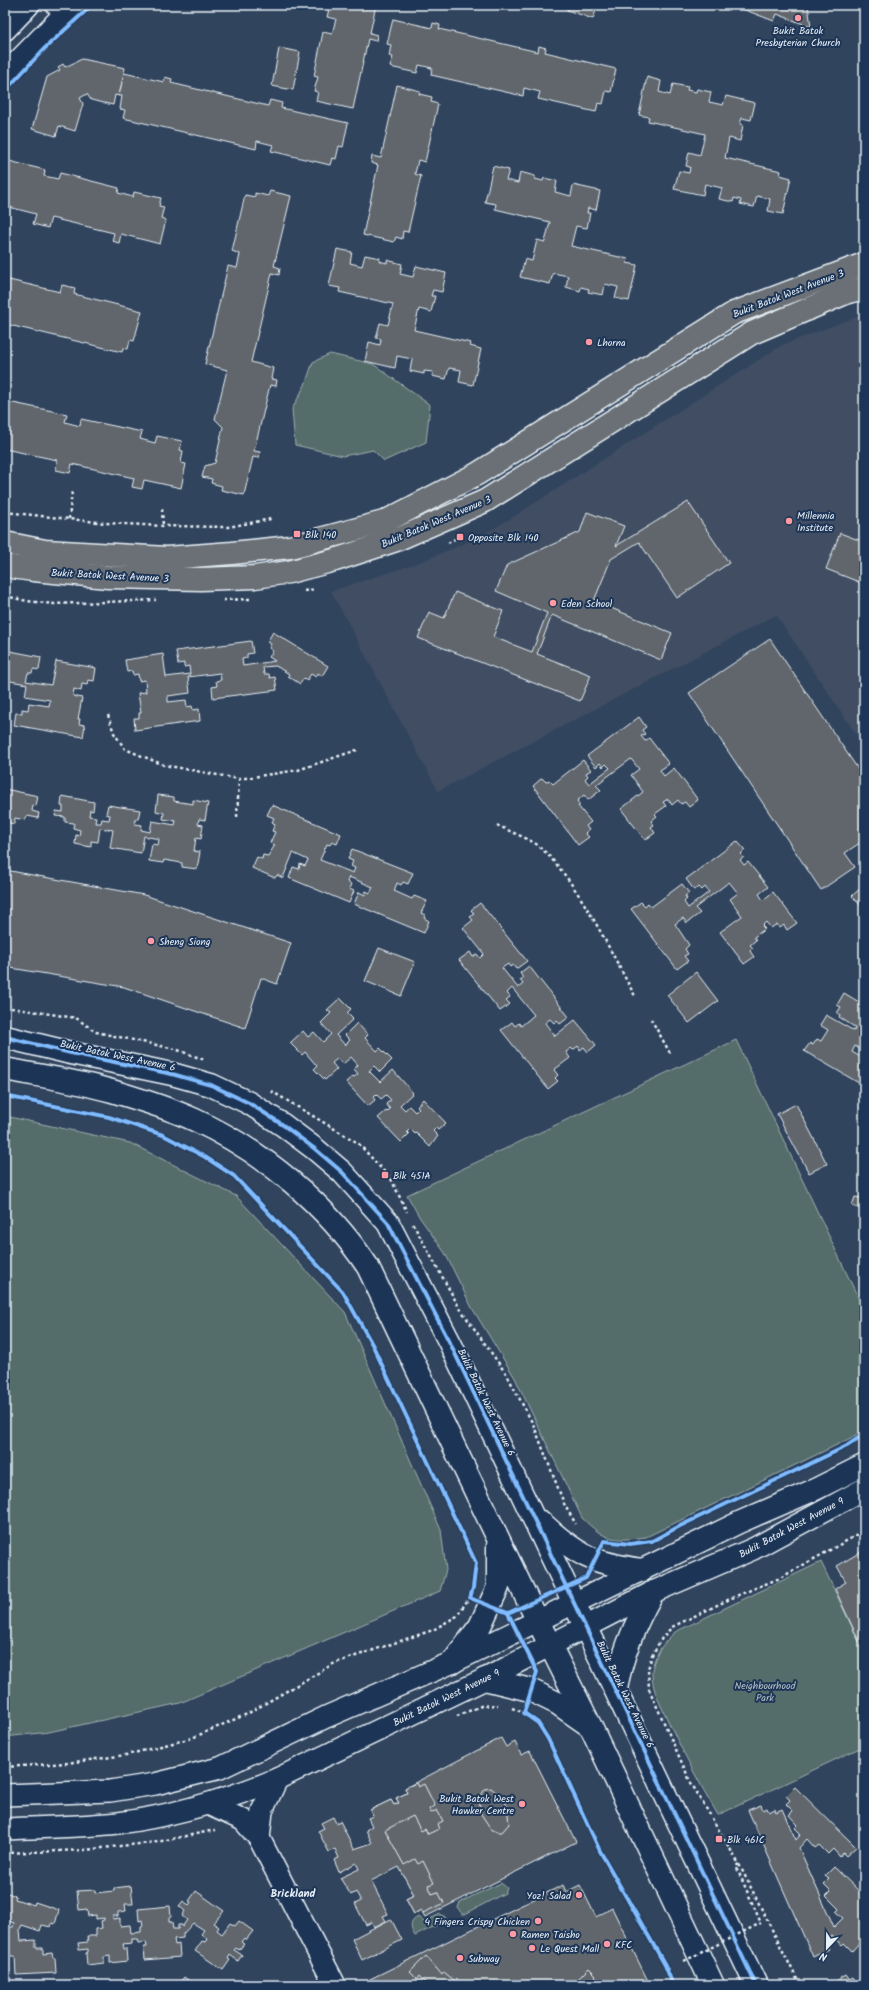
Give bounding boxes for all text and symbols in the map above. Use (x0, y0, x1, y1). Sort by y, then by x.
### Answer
marker: Bukit Batok Presbyterian Church (793, 13, 803, 23)
place label: Bukit Batok Presbyterian Church (756, 23, 840, 51)
street label: Bukit Batok West Avenue 3 (730, 265, 847, 323)
place label: Lhorna (597, 335, 626, 351)
marker: Lhorna (584, 337, 594, 347)
street label: Bukit Batok West Avenue 3 (379, 491, 494, 552)
place label: Millennia Institute (797, 508, 835, 536)
marker: Millennia Institute (784, 516, 794, 526)
place label: Blk 140 (305, 527, 336, 543)
marker: Blk 140 (292, 529, 302, 539)
place label: Opposite Blk 140 (468, 530, 538, 546)
marker: Opposite Blk 140 (455, 532, 465, 542)
street label: Bukit Batok West Avenue 3 (51, 565, 170, 587)
place label: Eden School (561, 596, 613, 612)
marker: Eden School (548, 598, 558, 608)
place label: Sheng Siong (159, 934, 211, 950)
marker: Sheng Siong (146, 936, 156, 946)
street label: Bukit Batok West Avenue 6 (59, 1036, 177, 1076)
place label: Blk 451A (393, 1168, 431, 1184)
marker: Blk 451A (380, 1170, 390, 1180)
street label: Bukit Batok West Avenue 6 (453, 1346, 519, 1459)
street label: Bukit Batok West Avenue 9 (736, 1493, 847, 1562)
street label: Bukit Batok West Avenue 6 (592, 1638, 658, 1751)
street label: Bukit Batok West Avenue 9 (390, 1665, 503, 1731)
park label: Neighbourhood Park (734, 1678, 797, 1706)
place label: Bukit Batok West Hawker Centre (439, 1791, 514, 1819)
marker: Bukit Batok West Hawker Centre (517, 1799, 527, 1809)
place label: Blk 461C (727, 1832, 765, 1848)
marker: Blk 461C (714, 1834, 724, 1844)
district label: Brickland (270, 1885, 317, 1903)
place label: Yoz! Salad (526, 1888, 572, 1904)
marker: Yoz! Salad (574, 1890, 584, 1900)
place label: 4 Fingers Crispy Chicken (425, 1914, 530, 1930)
marker: 4 Fingers Crispy Chicken (533, 1916, 543, 1926)
place label: Ramen Taisho (521, 1927, 580, 1943)
north arrow (807, 1928, 847, 1968)
marker: Ramen Taisho (508, 1929, 518, 1939)
place label: KFC (615, 1937, 632, 1953)
marker: KFC (602, 1939, 612, 1949)
place label: Le Quest Mall (540, 1941, 600, 1957)
marker: Le Quest Mall (527, 1943, 537, 1953)
text: N (817, 1947, 830, 1966)
place label: Subway (468, 1951, 500, 1967)
marker: Subway (455, 1953, 465, 1963)

